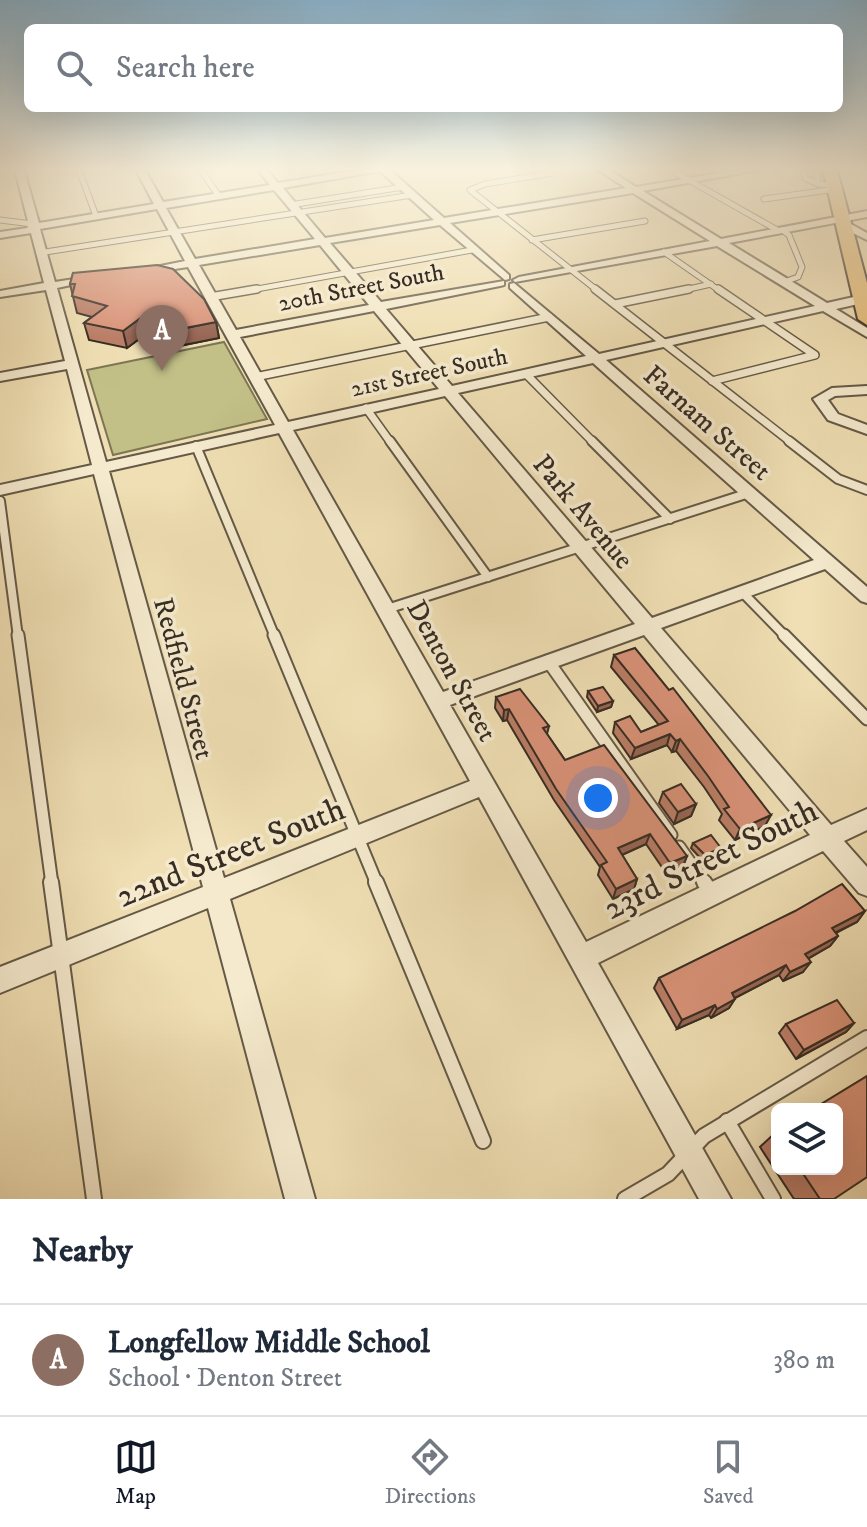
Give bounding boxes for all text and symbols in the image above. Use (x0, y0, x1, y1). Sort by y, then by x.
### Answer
search box (24, 24, 843, 112)
icon: search (52, 46, 96, 90)
text: Search here (116, 50, 255, 87)
street label: 20th Street South (276, 257, 447, 319)
pin: A (136, 305, 188, 371)
street label: 21st Street South (348, 342, 511, 404)
street label: Farnam Street (636, 358, 778, 488)
street label: Park Avenue (525, 447, 641, 576)
street label: Redfield Street (145, 594, 222, 763)
street label: Denton Street (398, 594, 505, 748)
your location (578, 778, 618, 818)
street label: 22nd Street South (110, 788, 351, 918)
street label: 23rd Street South (597, 790, 825, 930)
map controls (771, 1103, 843, 1175)
button: layers (771, 1103, 843, 1175)
text: Nearby (32, 1230, 133, 1272)
text: Longfellow Middle School (108, 1325, 430, 1362)
text: A (50, 1344, 66, 1377)
text: 380 m (773, 1344, 835, 1377)
text: School · Denton Street (108, 1362, 342, 1395)
tab: Map (114, 1435, 158, 1510)
tab: Directions (385, 1435, 476, 1510)
tab: Saved (703, 1435, 753, 1510)

